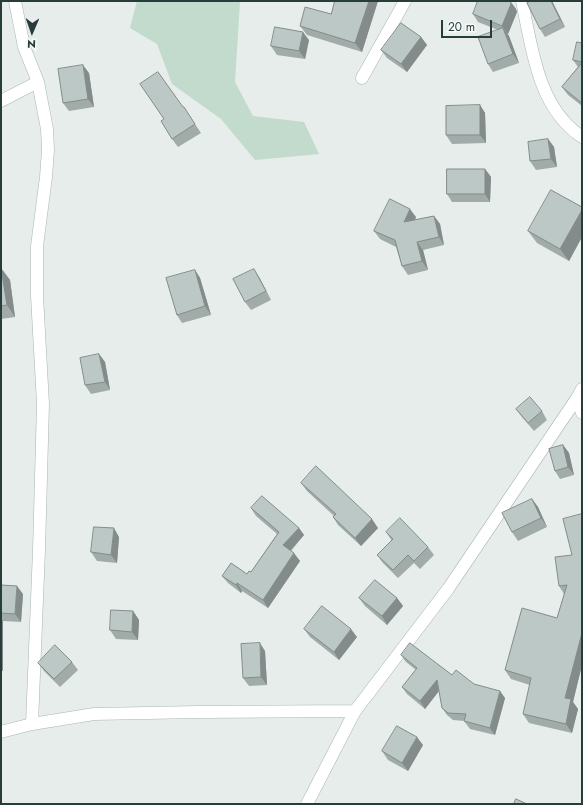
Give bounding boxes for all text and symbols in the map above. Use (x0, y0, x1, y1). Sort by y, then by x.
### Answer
north arrow (12, 12, 52, 52)
scale bar (443, 12, 494, 38)
text: 20 m (448, 18, 475, 36)
text: N (27, 36, 36, 52)

